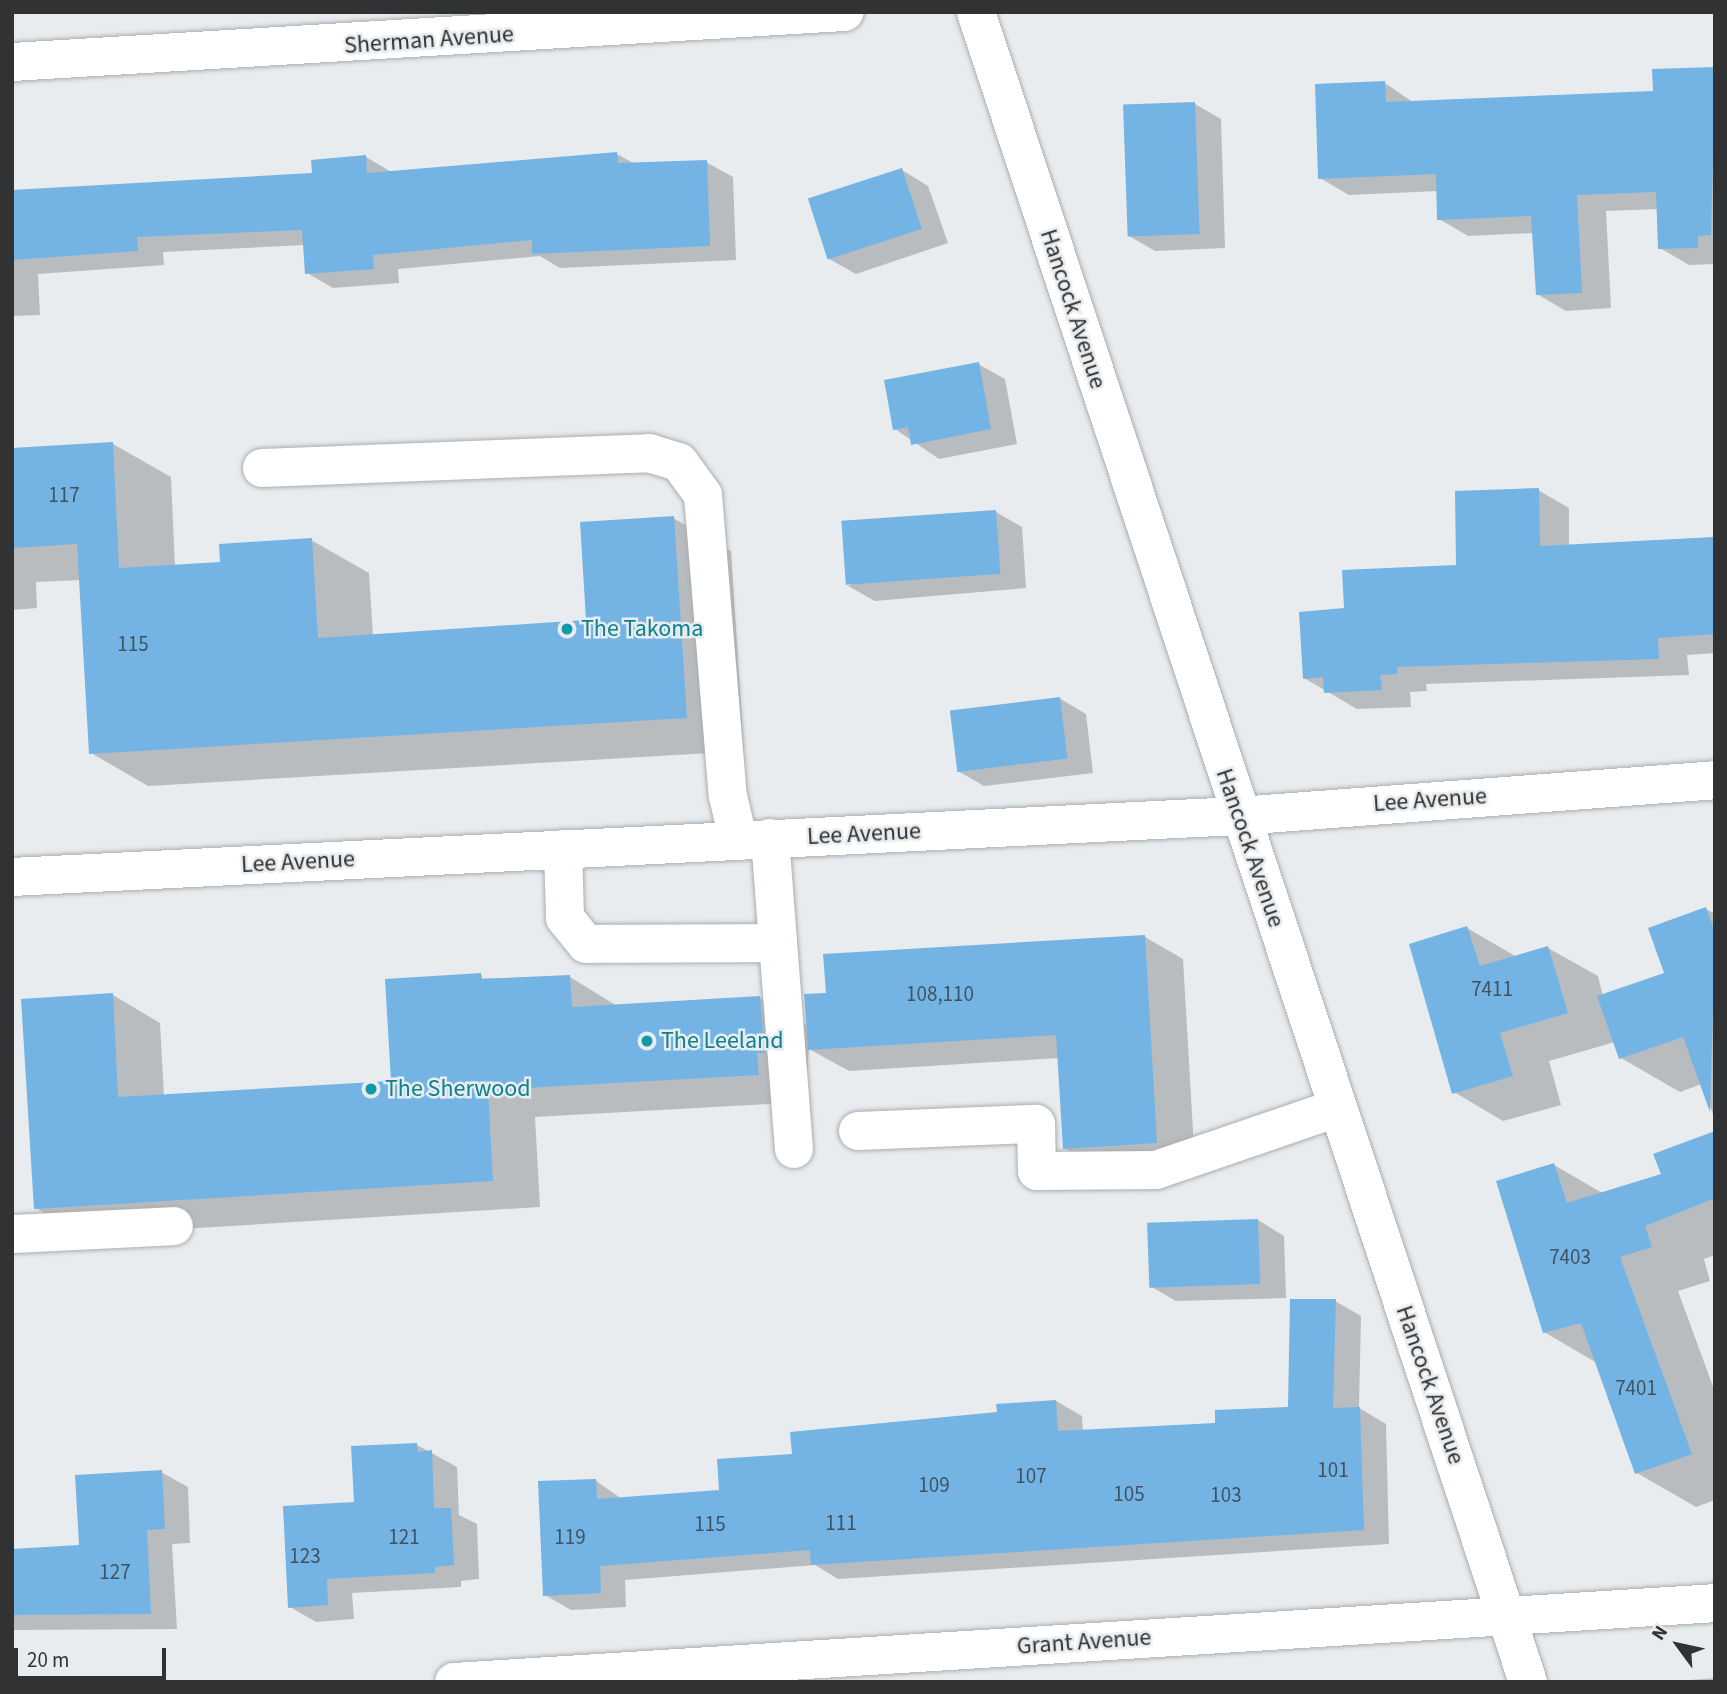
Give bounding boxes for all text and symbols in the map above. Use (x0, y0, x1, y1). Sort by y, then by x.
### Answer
street label: Sherman Avenue (343, 20, 515, 60)
street label: Hancock Avenue (1034, 226, 1112, 392)
house number: 117 (48, 482, 80, 508)
place label: The Takoma (581, 615, 703, 643)
marker: The Takoma (559, 621, 575, 637)
house number: 115 (117, 631, 149, 657)
street label: Hancock Avenue (1209, 765, 1291, 931)
street label: Lee Avenue (1372, 782, 1488, 818)
street label: Lee Avenue (806, 817, 922, 851)
street label: Lee Avenue (240, 845, 356, 879)
house number: 7411 (1471, 976, 1513, 1002)
house number: 108,110 (906, 981, 974, 1007)
place label: The Leeland (661, 1027, 783, 1055)
marker: The Leeland (639, 1033, 655, 1049)
place label: The Sherwood (385, 1075, 531, 1103)
marker: The Sherwood (363, 1081, 379, 1097)
house number: 7403 (1549, 1244, 1591, 1270)
street label: Hancock Avenue (1389, 1302, 1471, 1468)
house number: 7401 (1615, 1375, 1657, 1401)
house number: 101 (1317, 1457, 1349, 1483)
house number: 107 (1015, 1463, 1047, 1489)
house number: 109 (918, 1472, 950, 1498)
house number: 105 (1113, 1481, 1145, 1507)
house number: 103 (1210, 1482, 1242, 1508)
house number: 111 (825, 1510, 857, 1536)
house number: 115 (694, 1511, 726, 1537)
house number: 121 (388, 1524, 420, 1550)
house number: 119 (554, 1524, 586, 1550)
house number: 123 (289, 1543, 321, 1569)
house number: 127 (99, 1559, 131, 1585)
north arrow (1643, 1610, 1713, 1680)
text: N (1645, 1621, 1675, 1646)
street label: Grant Avenue (1016, 1623, 1152, 1661)
scale bar (18, 1634, 170, 1678)
text: 20 m (27, 1645, 69, 1675)

